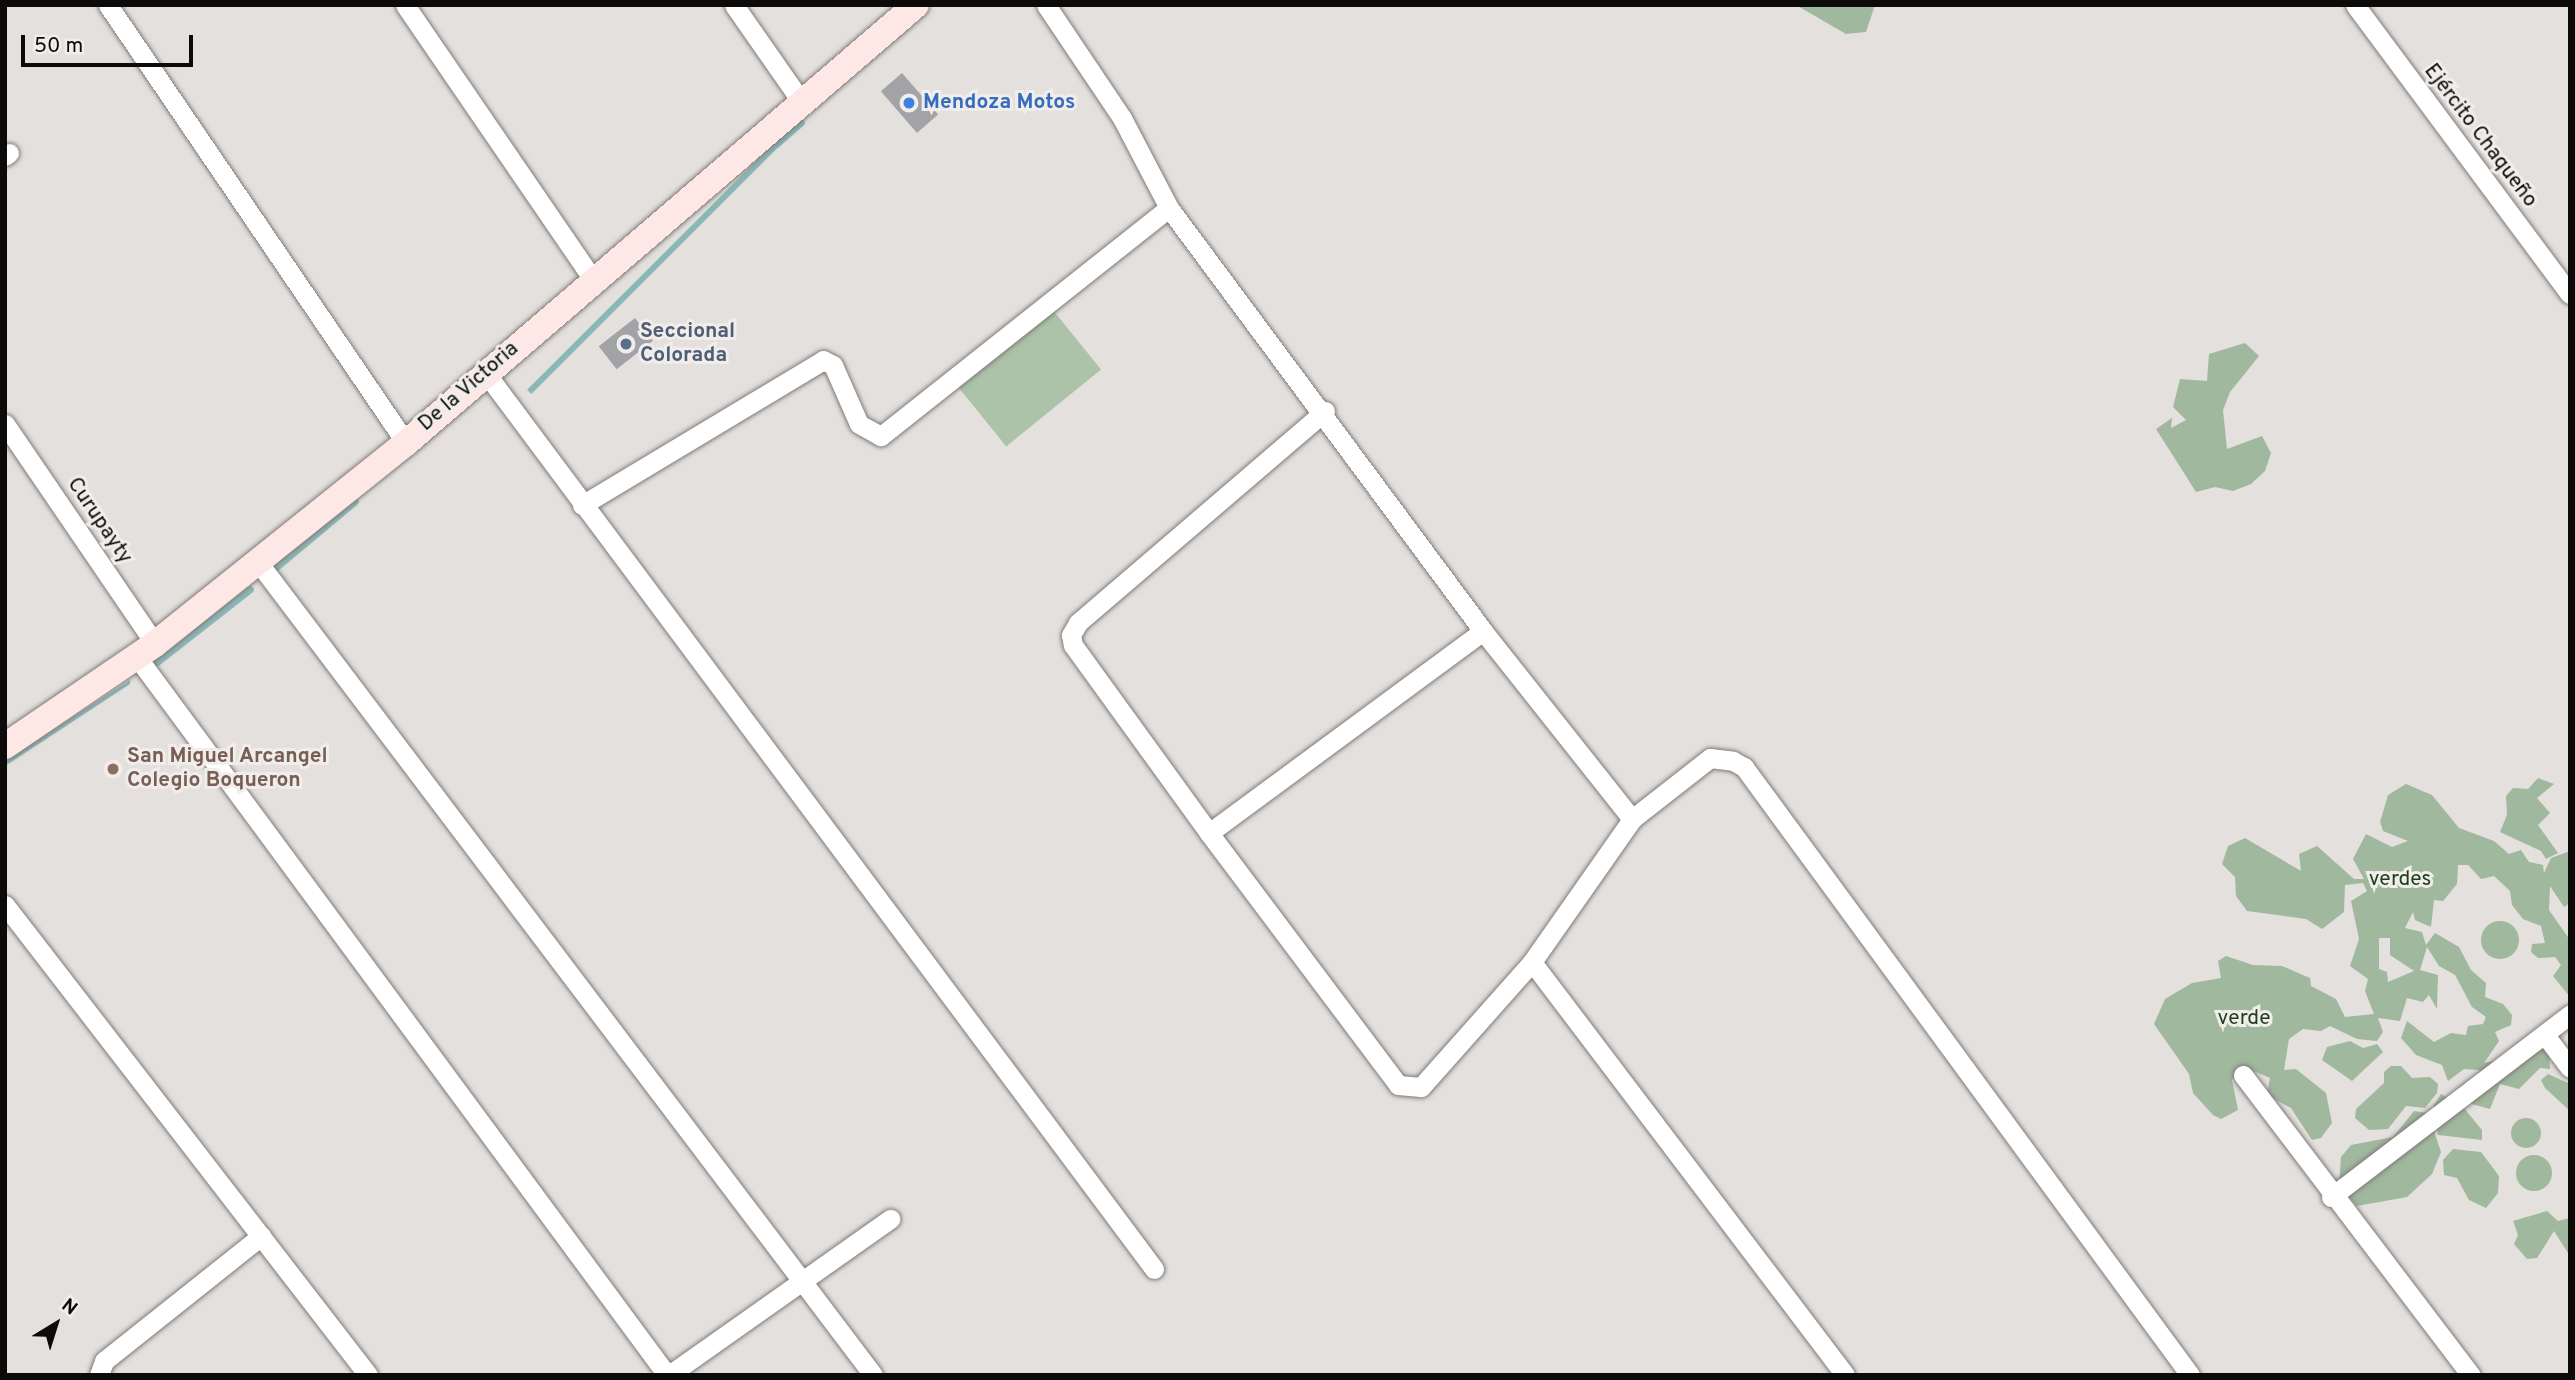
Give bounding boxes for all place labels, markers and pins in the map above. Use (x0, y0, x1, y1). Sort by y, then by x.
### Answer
place label: Mendoza Motos (923, 90, 1075, 116)
marker: Mendoza Motos (901, 95, 917, 111)
place label: Seccional Colorada (640, 319, 735, 369)
marker: Seccional Colorada (618, 336, 634, 352)
place label: San Miguel Arcangel Colegio Boqueron (127, 744, 328, 794)
marker: San Miguel Arcangel Colegio Boqueron (105, 761, 121, 777)

